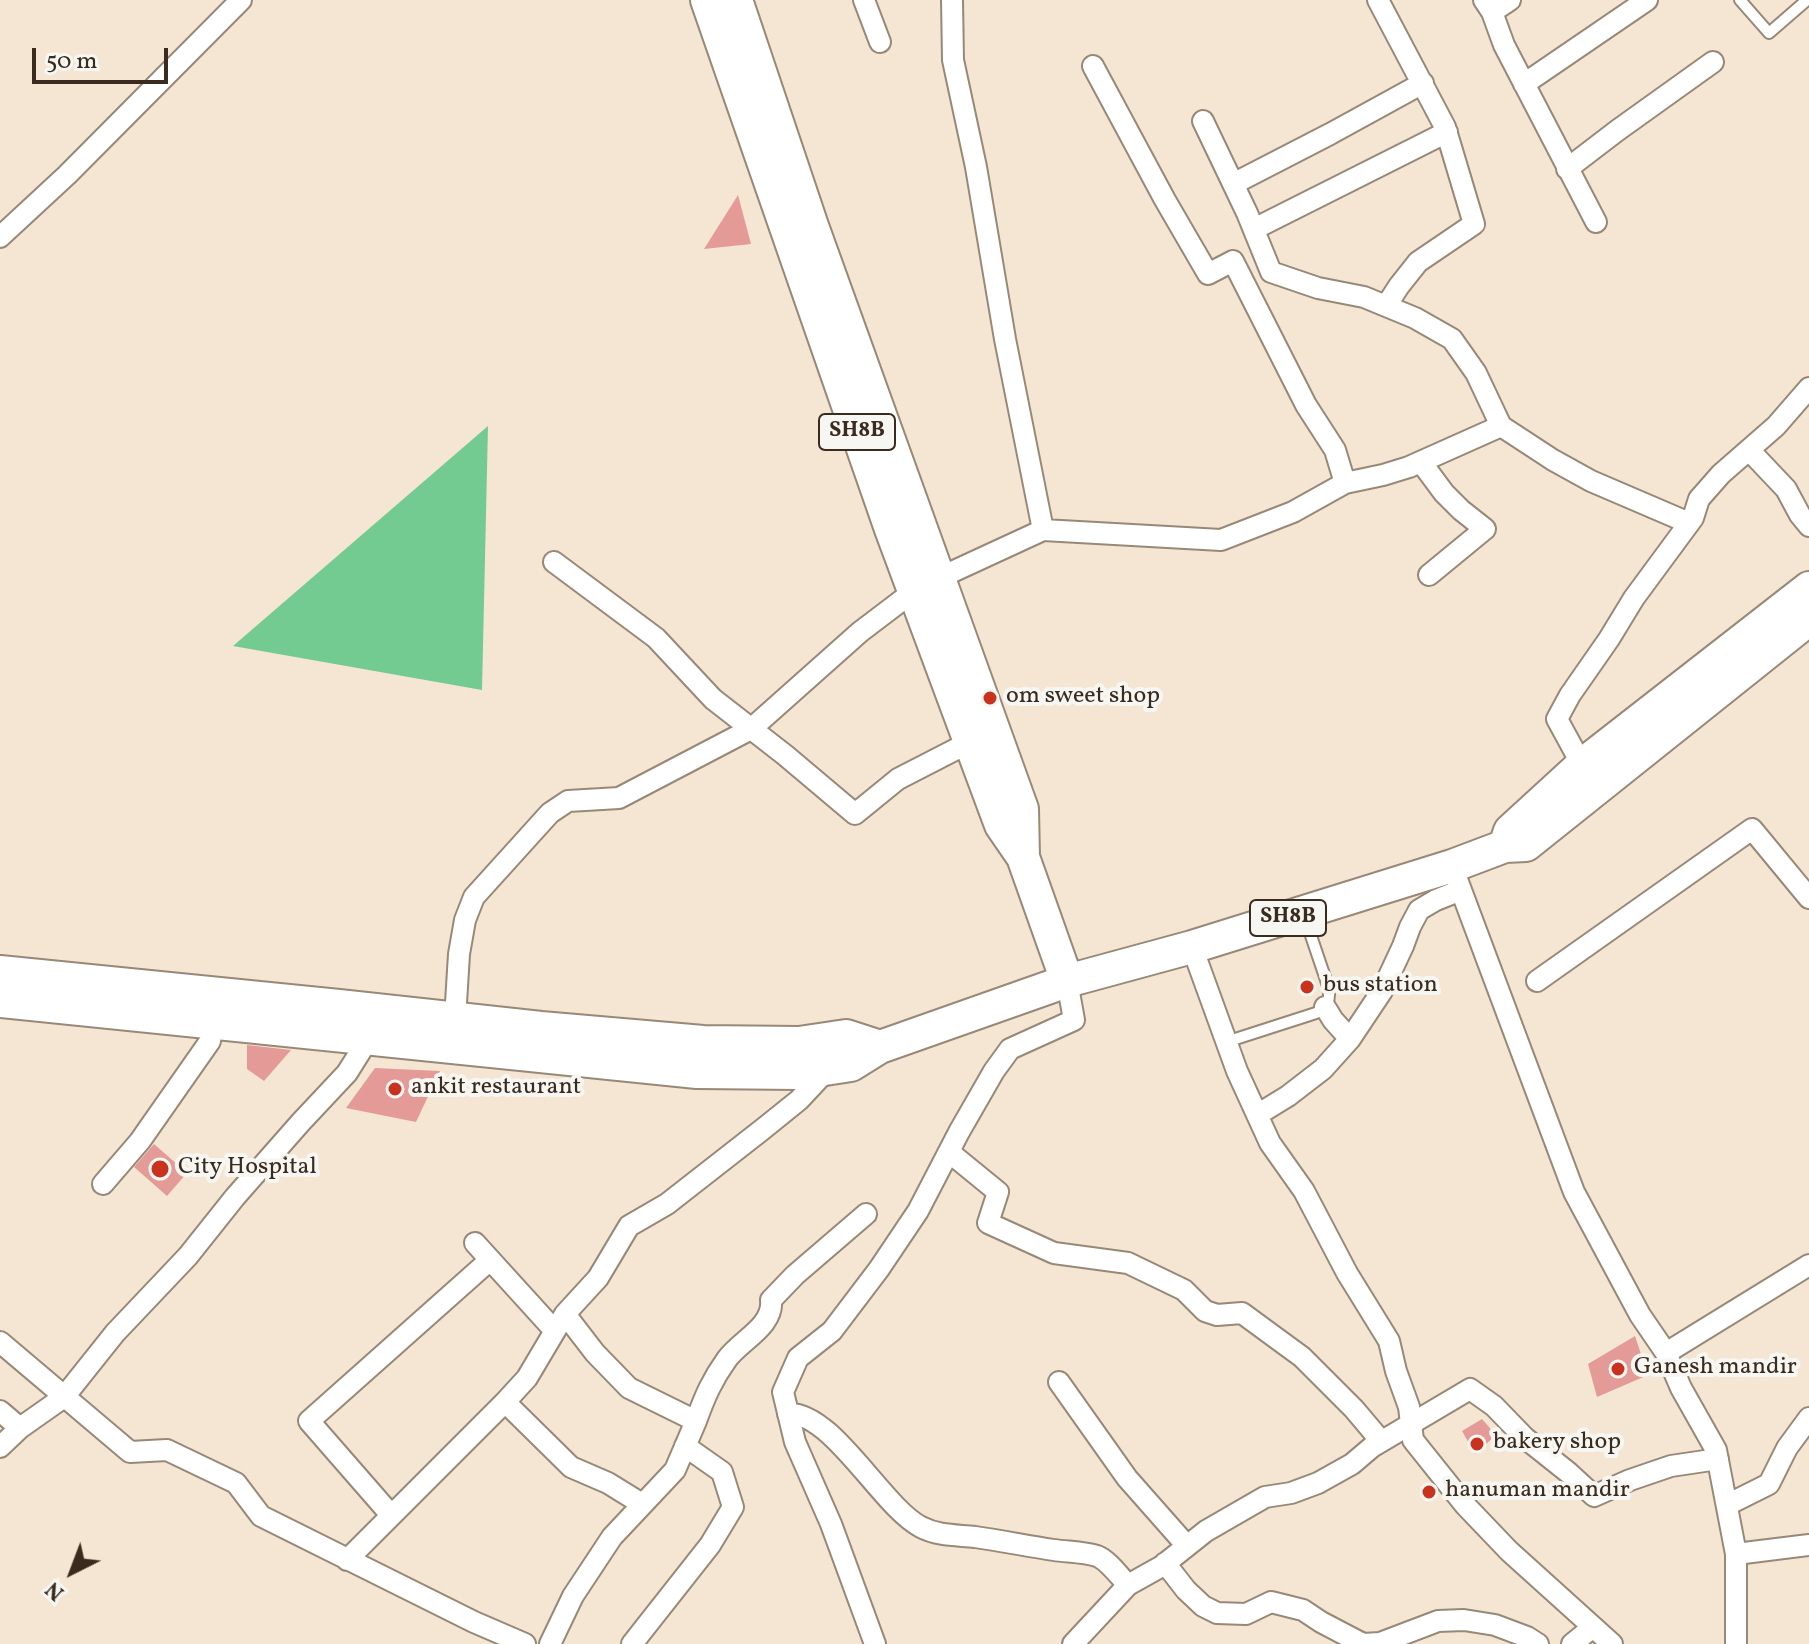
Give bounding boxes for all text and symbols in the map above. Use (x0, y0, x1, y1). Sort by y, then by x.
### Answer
scale bar (36, 32, 172, 82)
text: 50 m (46, 45, 98, 79)
road number: SH8B (819, 414, 895, 450)
place label: om sweet shop (1006, 684, 1160, 712)
marker: om sweet shop (981, 689, 999, 707)
road number: SH8B (1250, 900, 1326, 936)
place label: bus station (1323, 973, 1438, 1001)
marker: bus station (1298, 978, 1316, 996)
place label: ankit restaurant (411, 1075, 581, 1103)
marker: ankit restaurant (386, 1080, 404, 1098)
place label: City Hospital (178, 1155, 317, 1183)
marker: City Hospital (149, 1158, 171, 1180)
place label: Ganesh mandir (1634, 1355, 1797, 1383)
marker: Ganesh mandir (1609, 1360, 1627, 1378)
place label: bakery shop (1493, 1430, 1621, 1458)
marker: bakery shop (1468, 1435, 1486, 1453)
place label: hanuman mandir (1445, 1478, 1630, 1506)
marker: hanuman mandir (1420, 1483, 1438, 1501)
north arrow (32, 1532, 112, 1612)
text: N (39, 1573, 72, 1607)

